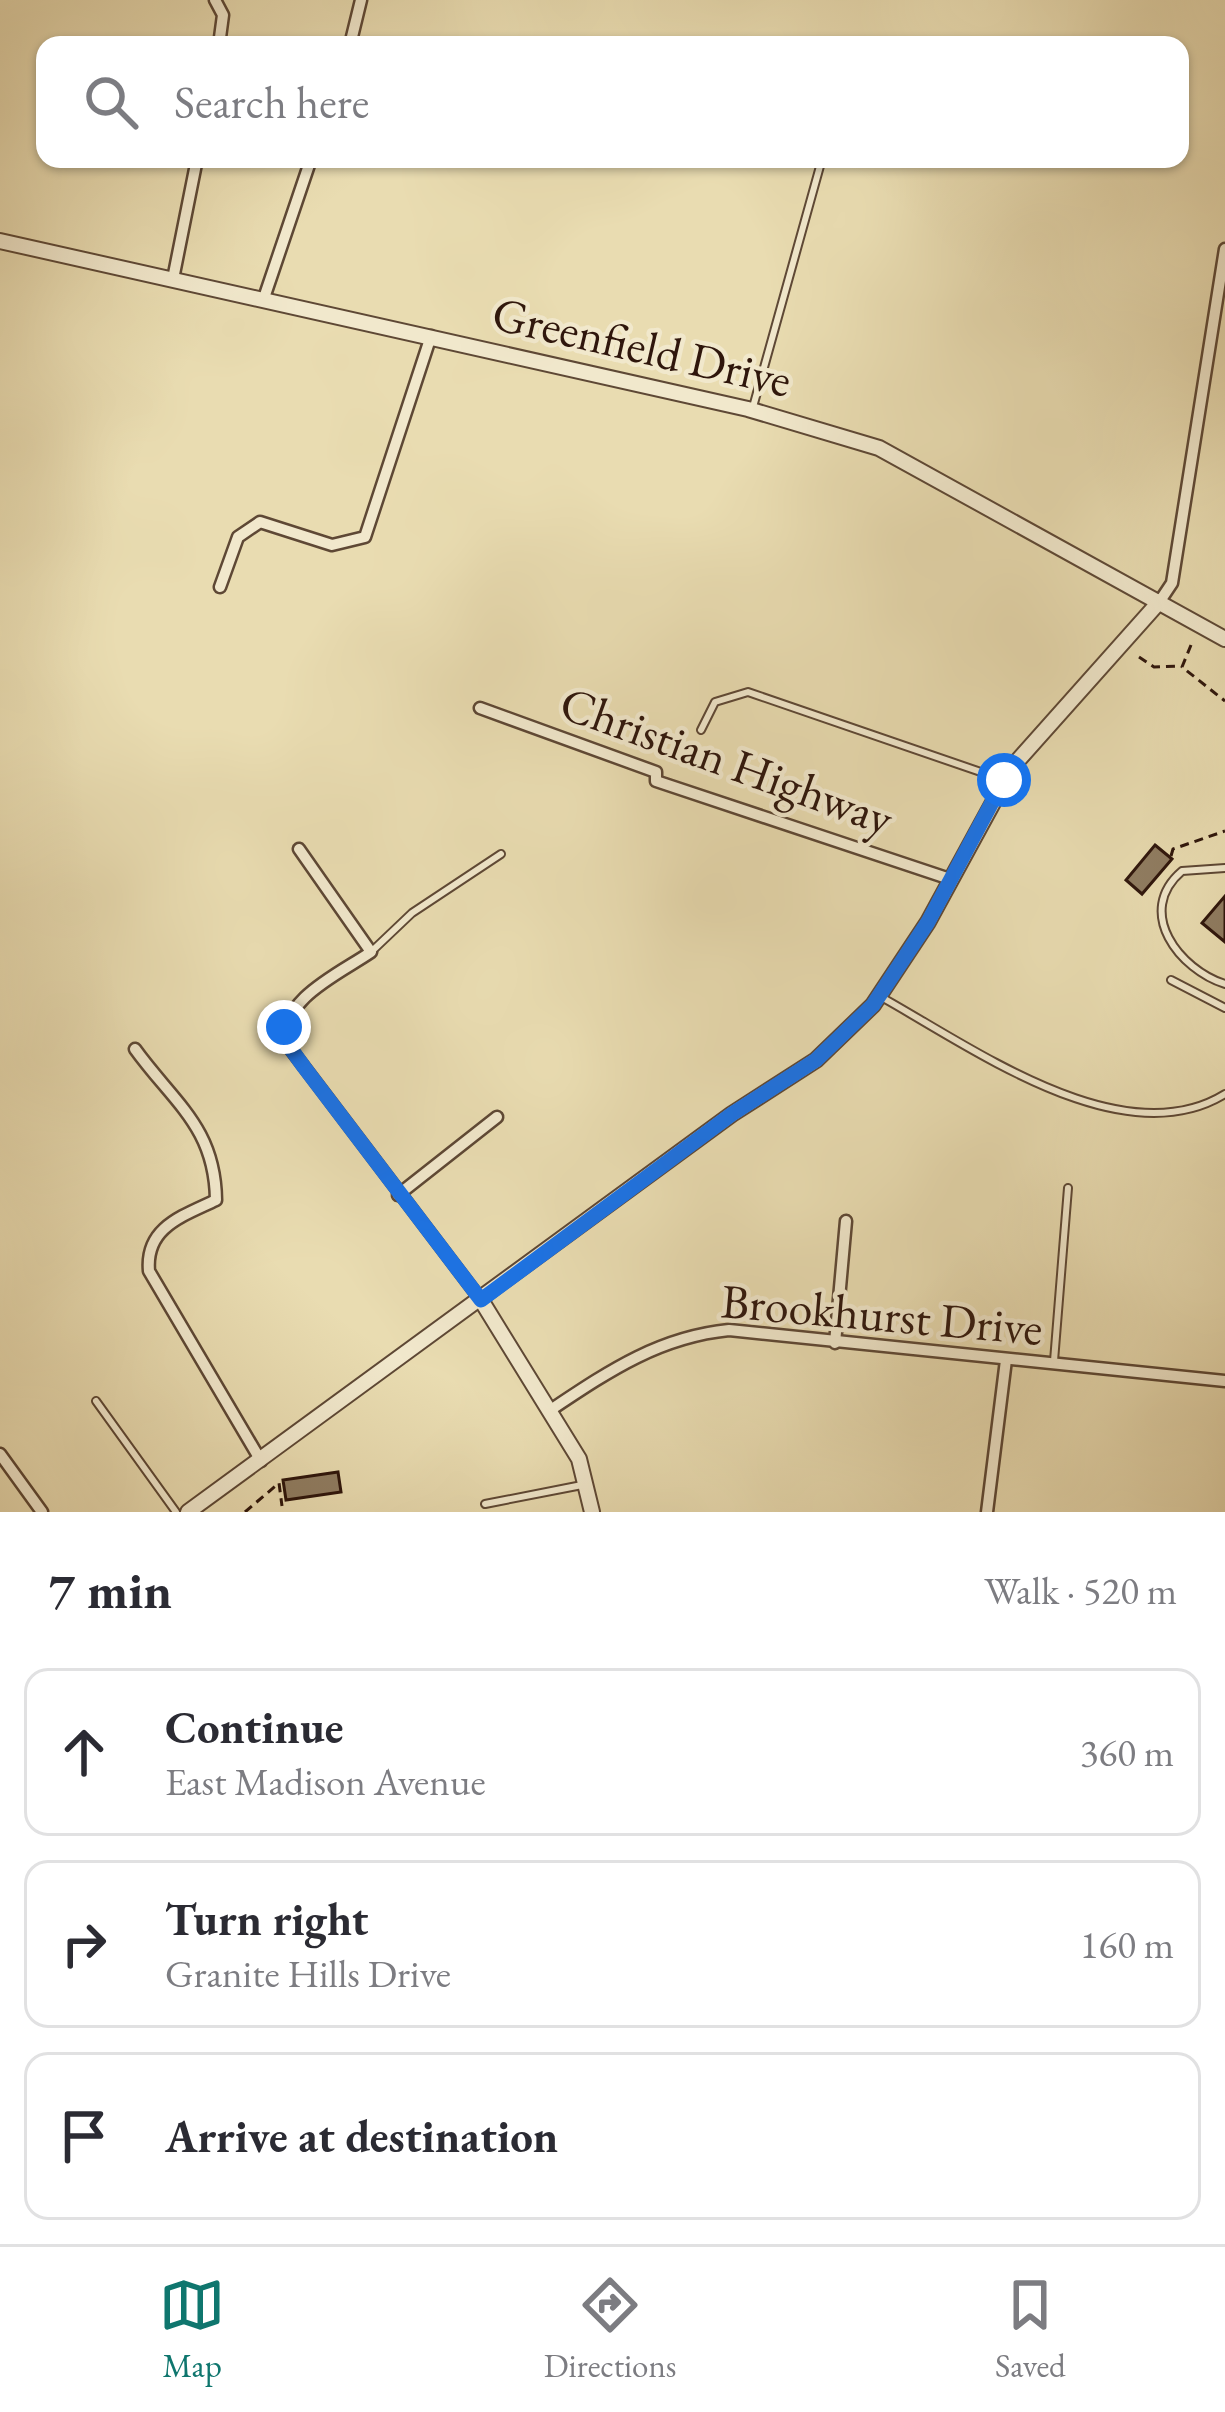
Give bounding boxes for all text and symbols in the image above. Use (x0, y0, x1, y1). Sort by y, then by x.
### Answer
search box (36, 36, 1189, 168)
icon: search (78, 69, 144, 135)
text: Search here (174, 73, 369, 131)
street label: Greenfield Drive (487, 282, 797, 410)
street label: Christian Highway (552, 671, 903, 849)
route start (977, 753, 1031, 807)
route end (257, 1000, 311, 1054)
street label: Brookhurst Drive (719, 1269, 1045, 1359)
text: 7 min (48, 1557, 172, 1623)
text: Walk · 520 m (984, 1565, 1177, 1616)
text: Continue (165, 1698, 343, 1756)
icon: ahead (51, 1719, 117, 1785)
text: 360 m (1080, 1727, 1174, 1778)
text: East Madison Avenue (165, 1756, 486, 1807)
text: Turn right (165, 1890, 368, 1948)
icon: right (51, 1911, 117, 1977)
text: 160 m (1080, 1919, 1174, 1970)
text: Granite Hills Drive (165, 1948, 451, 1999)
icon: arrive (51, 2103, 117, 2169)
text: Arrive at destination (165, 2107, 558, 2165)
tab: Map (159, 2272, 225, 2387)
tab: Directions (544, 2272, 677, 2387)
tab: Saved (995, 2272, 1066, 2387)

